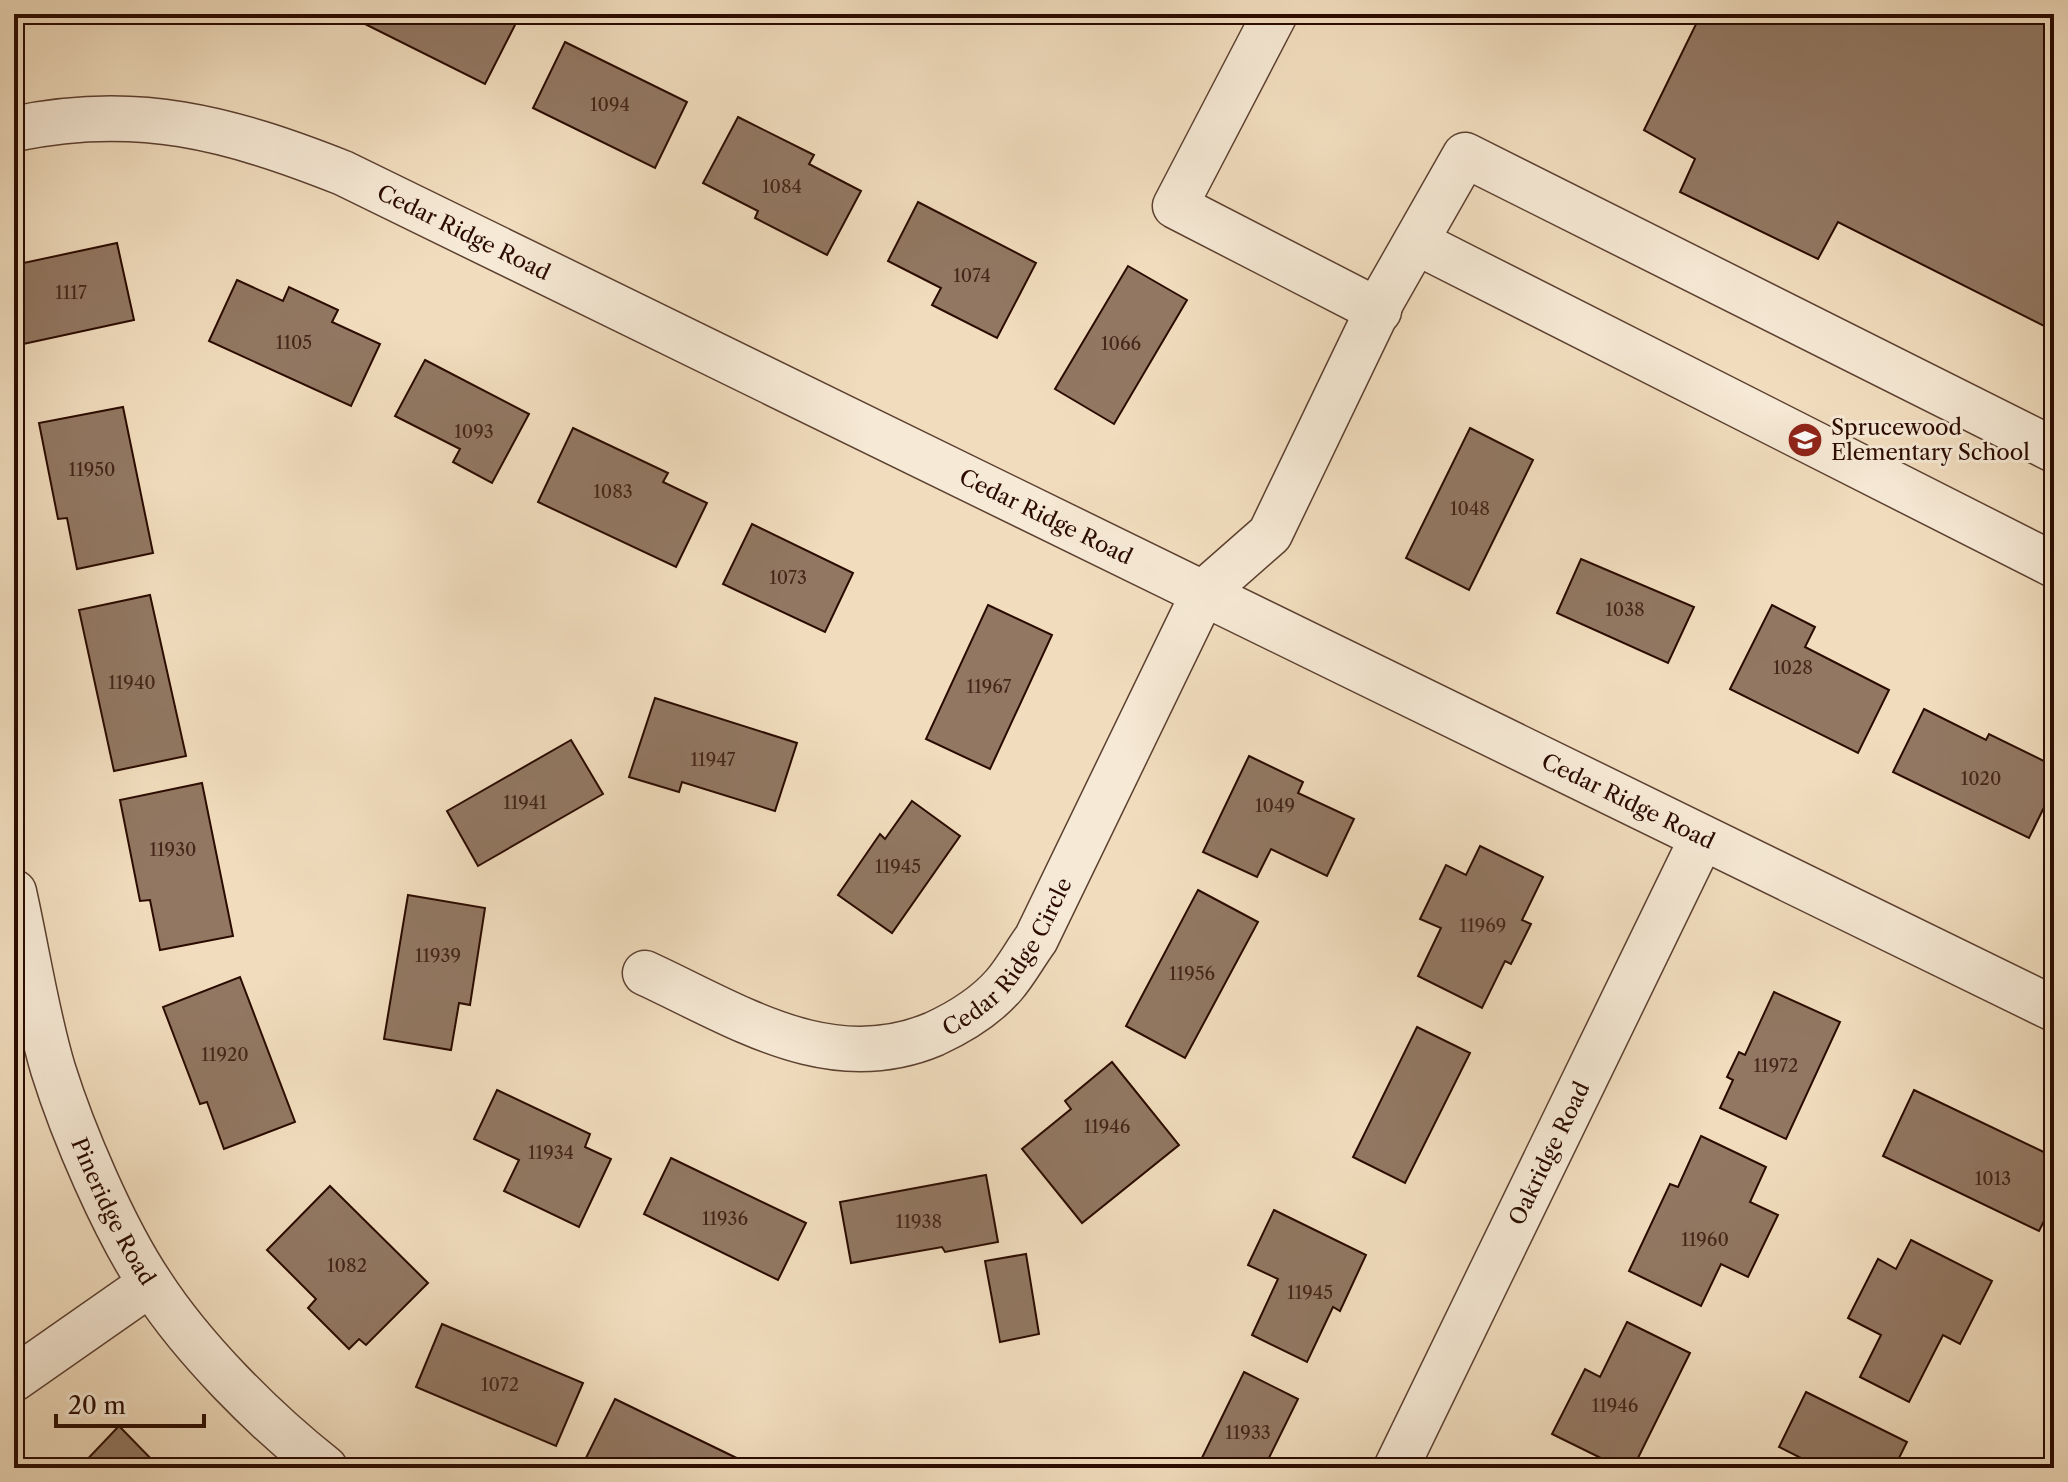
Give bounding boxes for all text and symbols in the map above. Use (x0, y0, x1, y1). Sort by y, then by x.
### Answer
house number: 1094 (590, 94, 630, 116)
house number: 1084 (762, 176, 802, 198)
street label: Cedar Ridge Road (373, 179, 555, 286)
house number: 1074 (953, 265, 991, 287)
house number: 1117 (55, 282, 87, 304)
house number: 1105 (276, 332, 312, 354)
house number: 1066 (1101, 333, 1141, 355)
place label: Sprucewood Elementary School (1831, 414, 2030, 466)
house number: 1093 (454, 421, 494, 443)
school or university icon: Sprucewood Elementary School (1786, 421, 1824, 459)
house number: 11950 (69, 459, 115, 481)
street label: Cedar Ridge Road (955, 463, 1137, 571)
house number: 1083 (593, 481, 633, 503)
house number: 1048 (1450, 498, 1490, 520)
house number: 1073 (769, 567, 807, 589)
house number: 1038 (1605, 599, 1645, 621)
house number: 1028 (1773, 657, 1813, 679)
house number: 11940 (108, 672, 156, 694)
house number: 11967 (967, 676, 1012, 698)
street label: Cedar Ridge Road (1537, 748, 1719, 855)
house number: 11947 (691, 749, 736, 771)
house number: 1020 (1961, 768, 2001, 790)
house number: 11941 (503, 792, 547, 814)
house number: 1049 (1255, 795, 1295, 817)
house number: 11930 (149, 839, 197, 861)
house number: 11945 (875, 856, 921, 878)
street label: Cedar Ridge Circle (938, 873, 1078, 1042)
house number: 11969 (1460, 915, 1506, 937)
house number: 11939 (415, 945, 461, 967)
house number: 11956 (1169, 963, 1215, 985)
house number: 11920 (201, 1044, 249, 1066)
house number: 11972 (1754, 1055, 1798, 1077)
street label: Oakridge Road (1503, 1077, 1596, 1230)
house number: 11946 (1084, 1116, 1130, 1138)
street label: Pineridge Road (65, 1134, 161, 1290)
house number: 11934 (528, 1142, 574, 1164)
house number: 1013 (1975, 1168, 2011, 1190)
house number: 11936 (702, 1208, 748, 1230)
house number: 11938 (896, 1211, 942, 1233)
house number: 11960 (1681, 1229, 1729, 1251)
house number: 1082 (327, 1255, 367, 1277)
house number: 11945 (1287, 1282, 1333, 1304)
house number: 1072 (481, 1374, 519, 1396)
scale bar (56, 1378, 204, 1428)
text: 20 m (68, 1391, 126, 1420)
house number: 11946 (1592, 1395, 1638, 1417)
house number: 11933 (1225, 1422, 1271, 1444)

